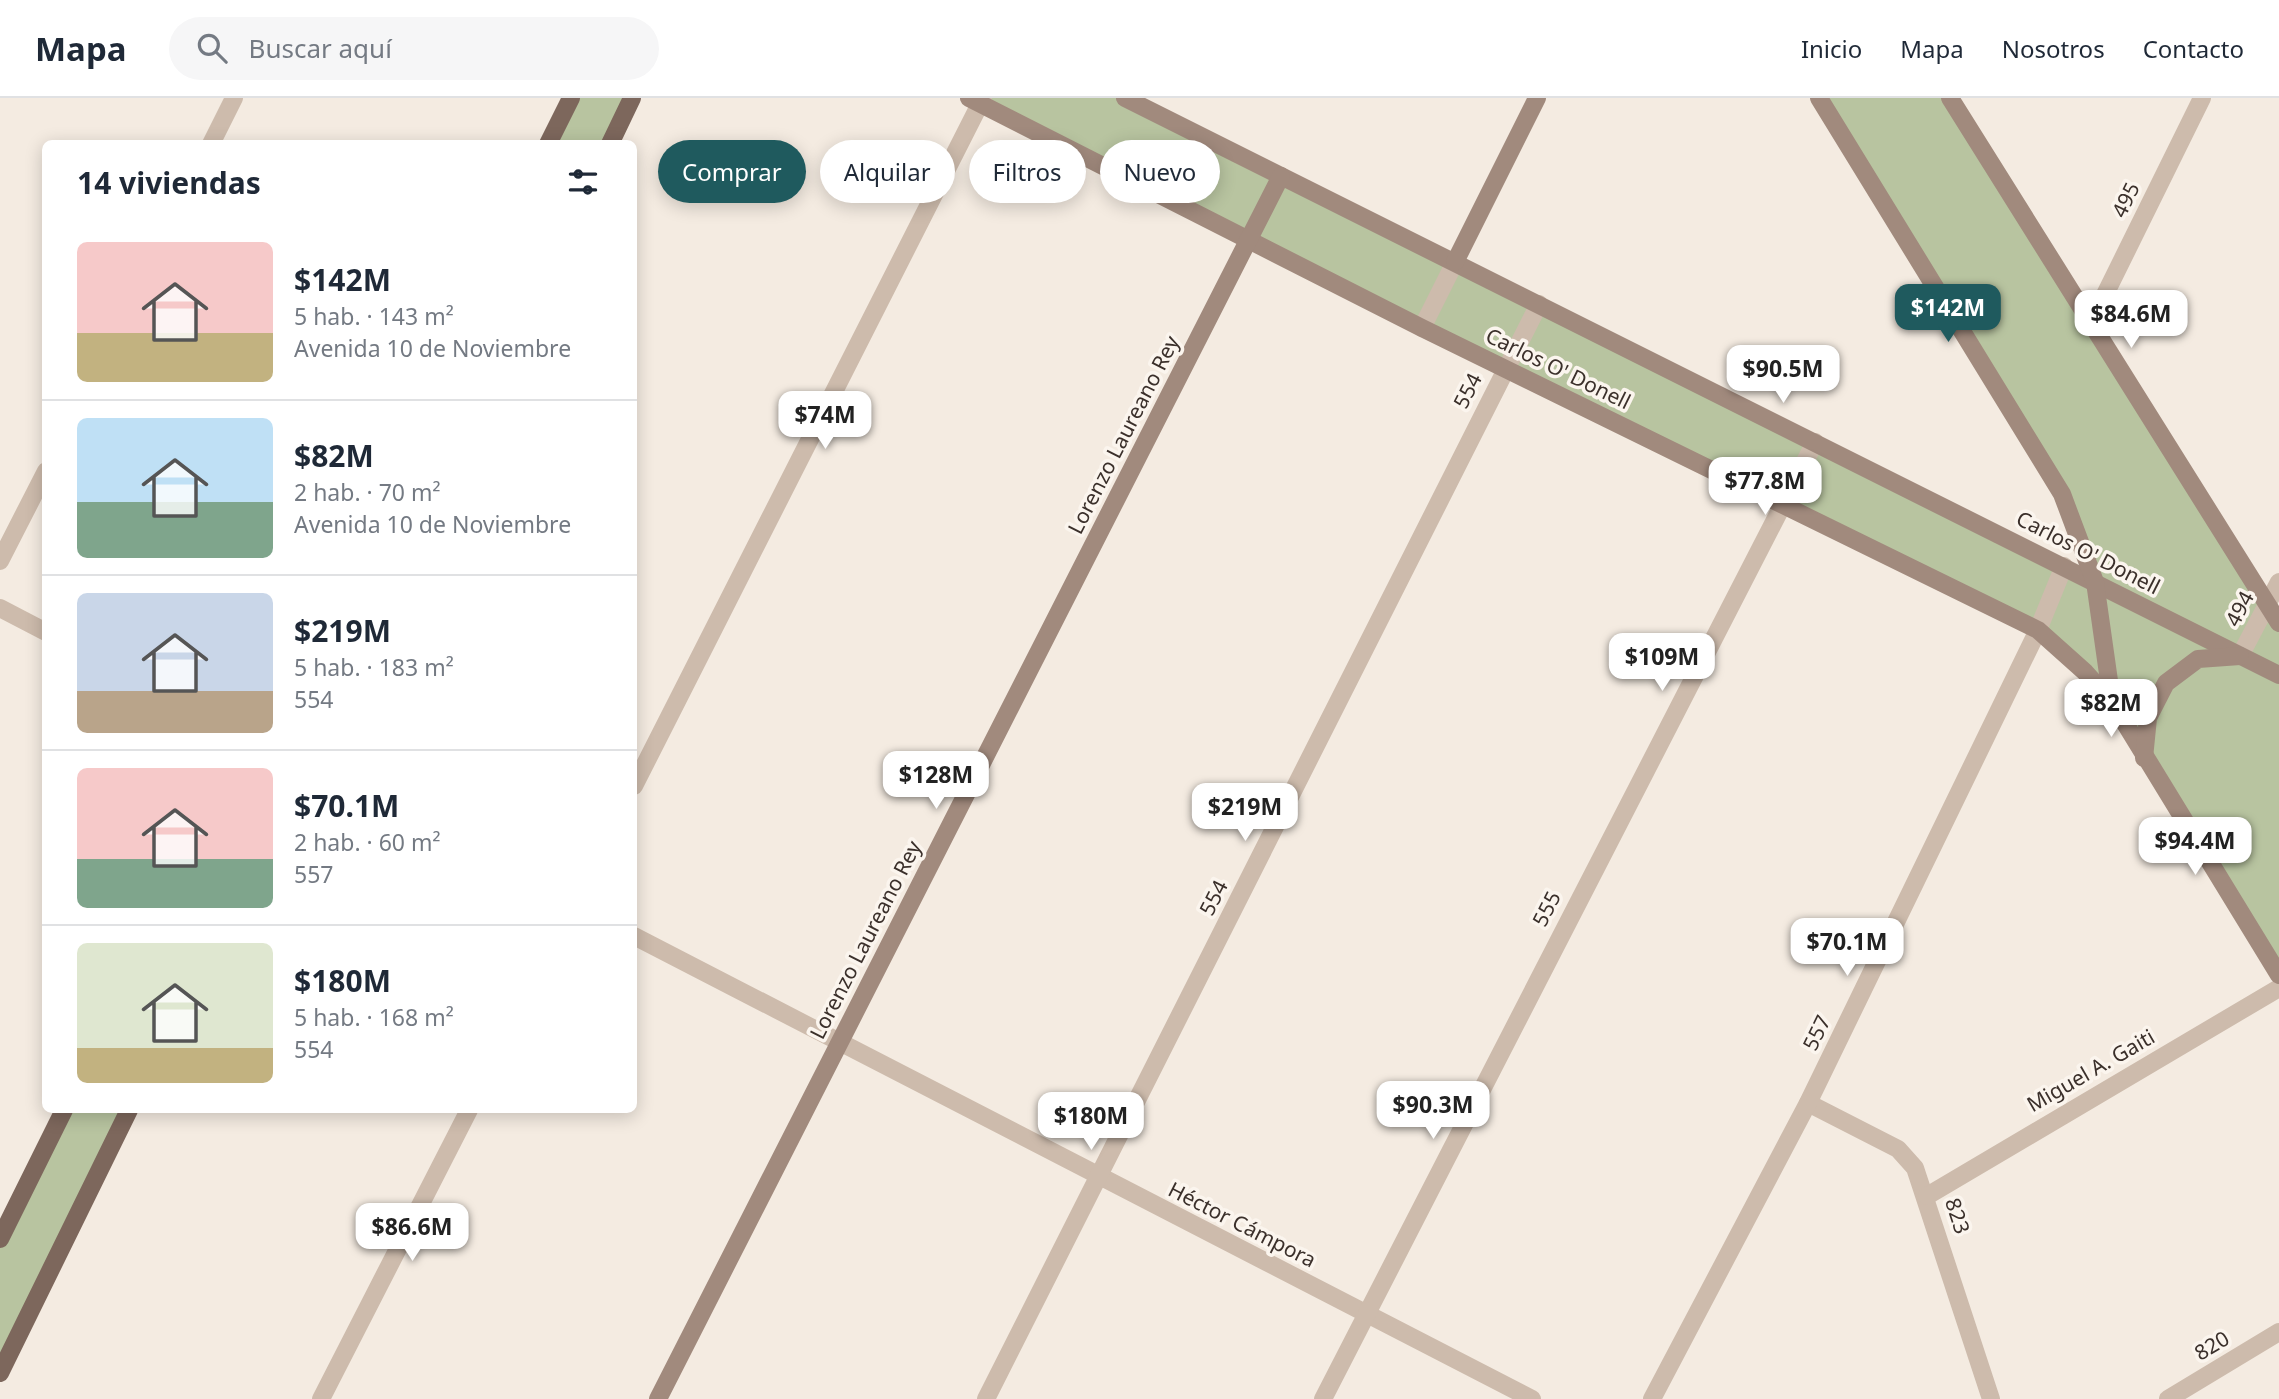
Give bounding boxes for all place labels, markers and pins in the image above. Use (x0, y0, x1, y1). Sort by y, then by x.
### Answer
pin: $142M (1899, 285, 1997, 344)
pin: $84.6M (2074, 290, 2188, 350)
pin: $90.5M (1726, 345, 1840, 405)
pin: $74M (784, 392, 866, 451)
pin: $77.8M (1708, 458, 1822, 517)
pin: $109M (1613, 634, 1711, 693)
pin: $82M (2070, 680, 2152, 739)
pin: $128M (887, 752, 985, 811)
pin: $219M (1196, 784, 1294, 843)
pin: $94.4M (2138, 818, 2252, 877)
pin: $70.1M (1790, 918, 1904, 978)
pin: $90.3M (1376, 1082, 1490, 1141)
pin: $180M (1042, 1093, 1140, 1152)
pin: $86.6M (355, 1204, 469, 1263)

